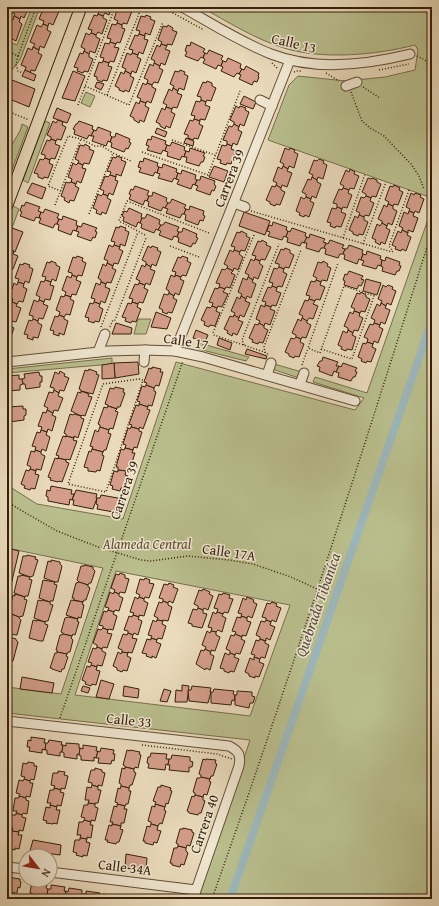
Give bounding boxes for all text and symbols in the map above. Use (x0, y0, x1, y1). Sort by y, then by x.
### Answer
street label: Calle 13 (270, 28, 318, 58)
street label: Carrera 39 (209, 146, 249, 210)
street label: Calle 17 (162, 328, 210, 354)
street label: Carrera 39 (105, 458, 143, 522)
park label: Alameda Central (102, 534, 192, 554)
street label: Calle 17A (201, 538, 257, 566)
water label: Quebrada Tibaníca (290, 550, 345, 660)
street label: Calle 33 (105, 708, 153, 732)
street label: Carrera 40 (185, 792, 223, 856)
north arrow (18, 848, 58, 888)
street label: Calle 34A (97, 854, 153, 880)
text: N (37, 866, 55, 881)

